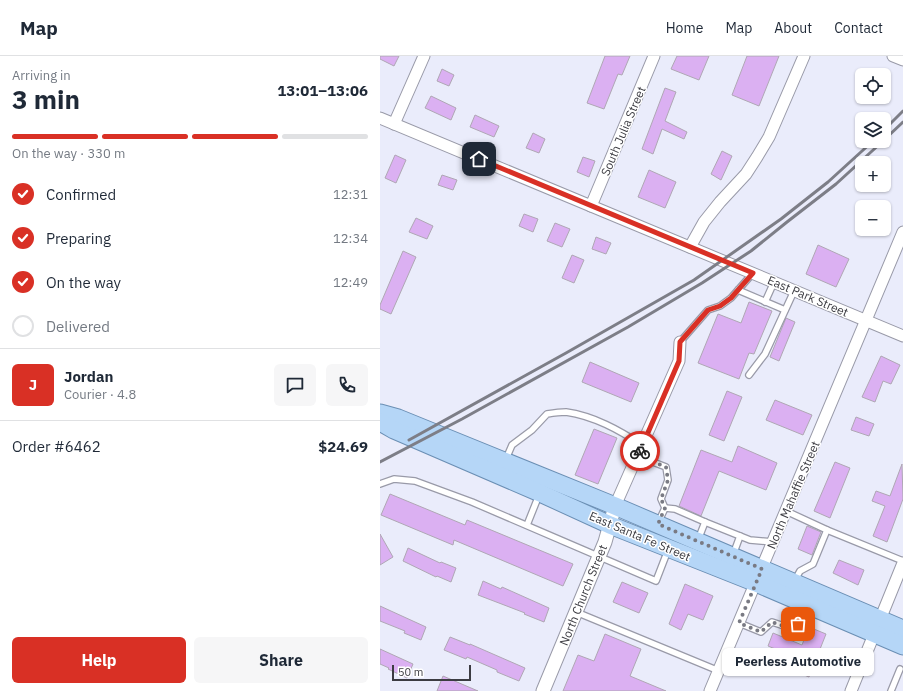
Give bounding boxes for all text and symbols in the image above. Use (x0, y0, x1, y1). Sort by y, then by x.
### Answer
text: Map (20, 16, 58, 40)
text: Home (666, 19, 703, 37)
text: Map (725, 19, 752, 37)
text: About (774, 19, 812, 37)
text: Contact (834, 19, 883, 37)
text: Arriving in (12, 67, 71, 84)
map controls (855, 68, 891, 236)
button: locate (855, 68, 891, 104)
text: 13:01–13:06 (277, 81, 368, 100)
text: 3 min (12, 82, 80, 116)
street label: South Julia Street (597, 84, 649, 178)
button: layers (855, 112, 891, 148)
pin (462, 142, 496, 176)
text: On the way · 330 m (12, 145, 125, 162)
icon: home (468, 148, 490, 170)
button: + (855, 156, 891, 192)
icon: check (12, 183, 34, 205)
text: Confirmed (46, 185, 116, 204)
text: 12:31 (333, 186, 368, 203)
button: − (855, 200, 891, 236)
icon: check (12, 227, 34, 249)
text: Preparing (46, 229, 111, 248)
text: 12:34 (333, 230, 368, 247)
icon: check (12, 271, 34, 293)
street label: East Park Street (765, 272, 851, 320)
text: On the way (46, 273, 121, 292)
text: 12:49 (333, 274, 368, 291)
text: Delivered (46, 317, 110, 336)
button: chat (274, 364, 316, 406)
button: phone (326, 364, 368, 406)
text: Jordan (64, 367, 113, 386)
text: J (29, 375, 37, 394)
text: Courier · 4.8 (64, 386, 136, 403)
courier (620, 431, 660, 471)
text: Order #6462 (12, 437, 101, 456)
text: $24.69 (318, 437, 368, 456)
street label: North Mahaffie Street (763, 439, 823, 551)
icon: bike (629, 440, 651, 462)
street label: East Santa Fe Street (587, 508, 693, 564)
street label: North Church Street (556, 542, 610, 648)
pin (781, 607, 815, 641)
icon: bag (787, 613, 809, 635)
button: Help (12, 637, 186, 683)
button: Share (194, 637, 368, 683)
callout: Peerless Automotive (722, 648, 874, 676)
text: Peerless Automotive (735, 653, 861, 670)
scale bar (392, 663, 471, 682)
text: 50 m (398, 665, 423, 679)

